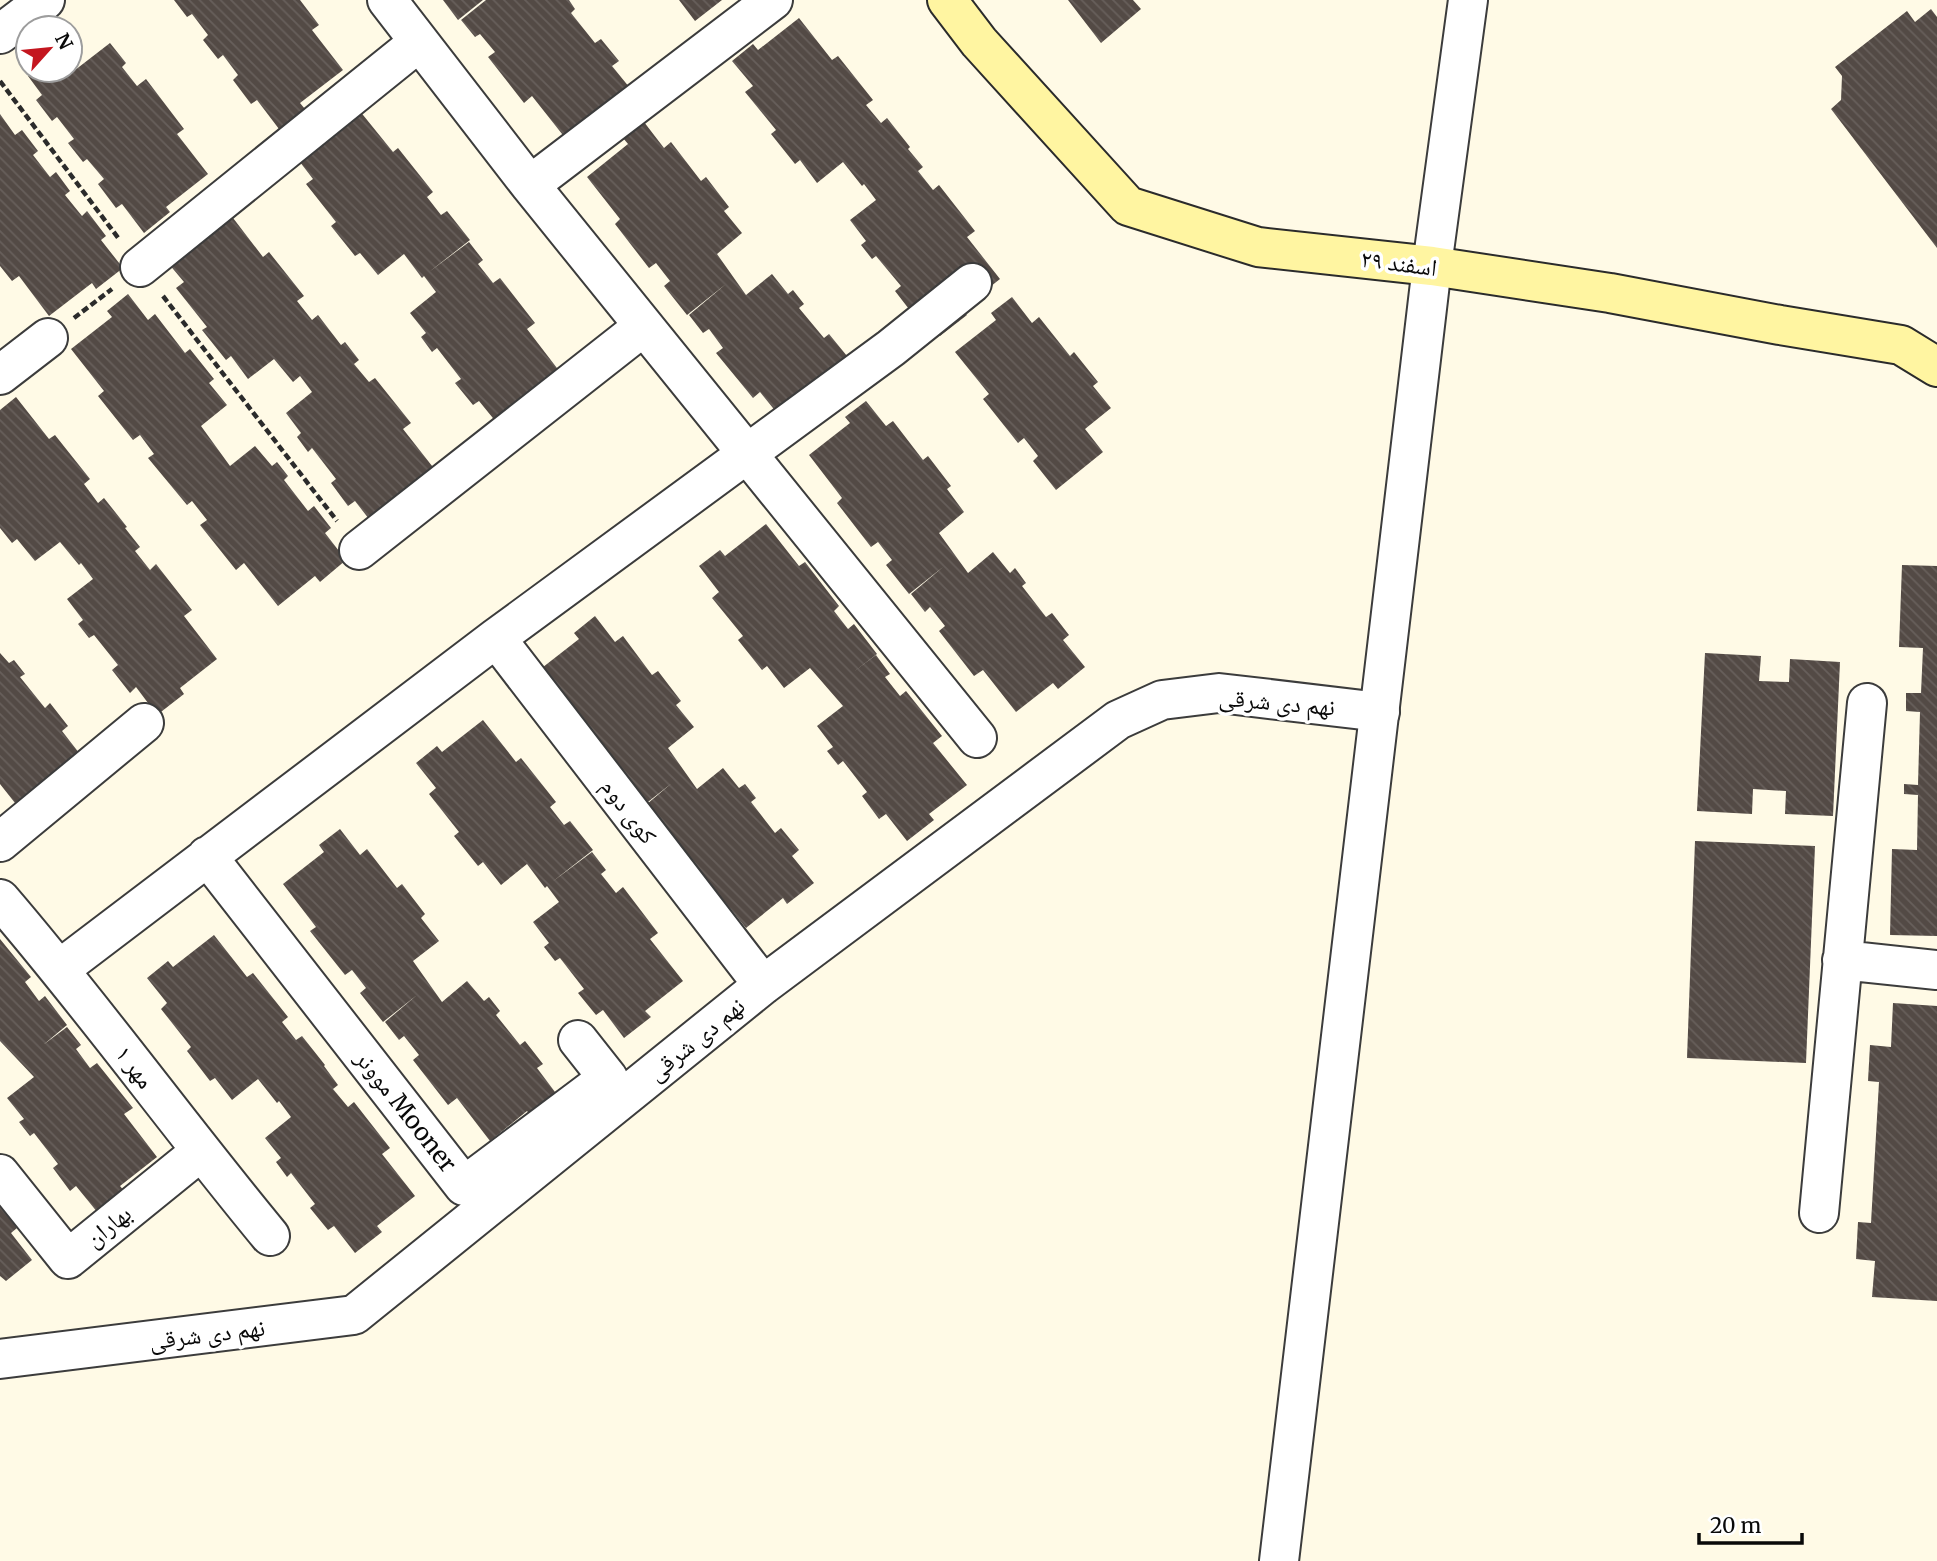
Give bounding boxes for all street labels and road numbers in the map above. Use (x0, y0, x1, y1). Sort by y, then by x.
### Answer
street label: ۲۹ اسفند (1359, 243, 1439, 283)
street label: نهم دی شرقی (1217, 681, 1336, 724)
street label: کوی دوم (593, 772, 664, 851)
street label: نهم دی شرقی (641, 990, 752, 1089)
street label: مهر ۱ (109, 1039, 161, 1095)
street label: موونر Mooner (348, 1043, 464, 1179)
street label: بهاران (78, 1198, 138, 1254)
street label: نهم دی شرقی (147, 1312, 267, 1357)

